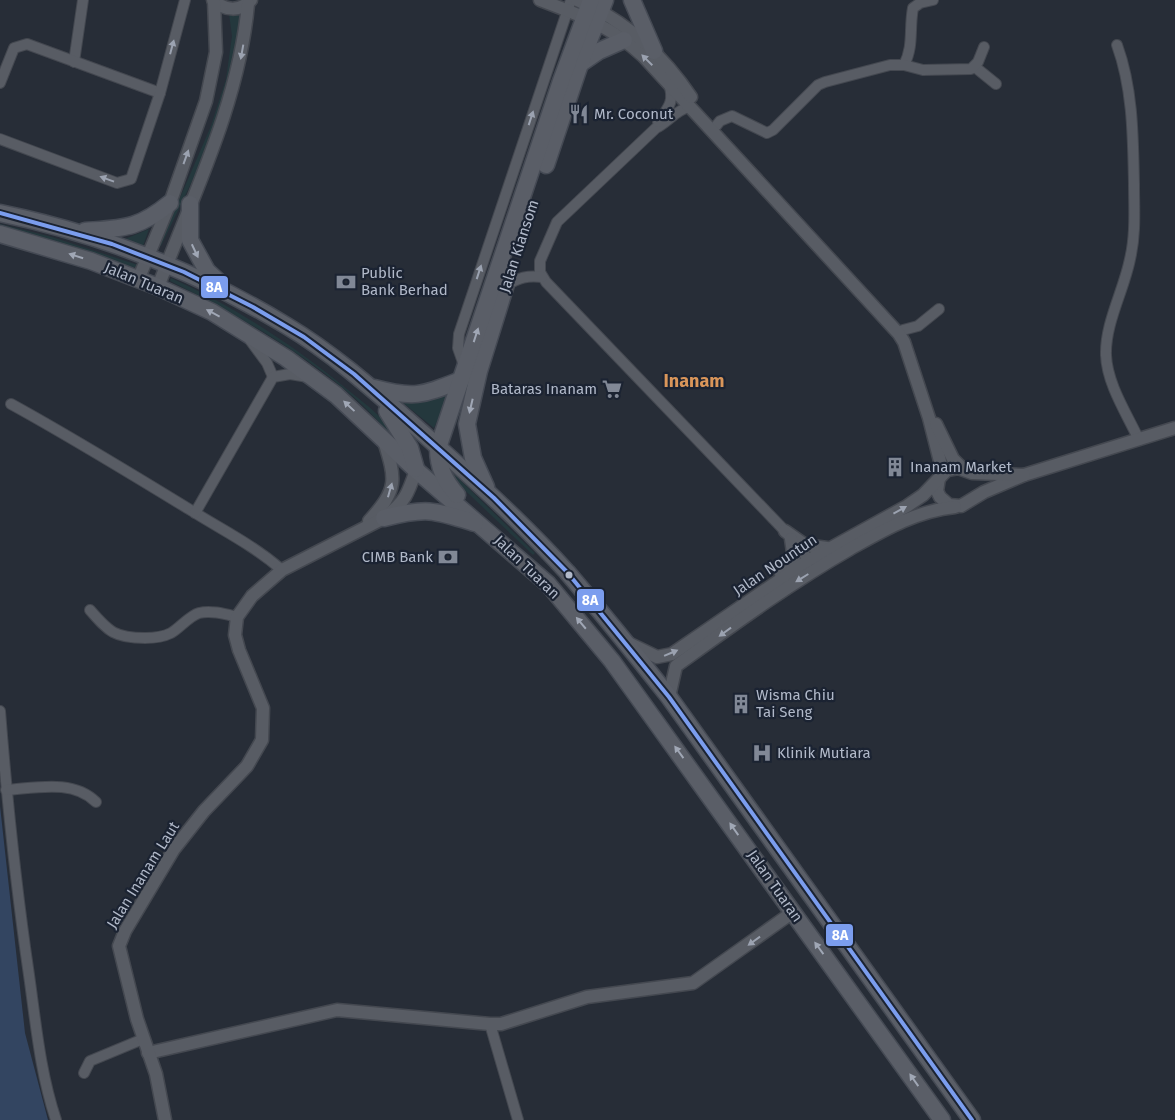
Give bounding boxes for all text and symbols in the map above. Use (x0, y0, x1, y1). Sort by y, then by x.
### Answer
one-way arrow (169, 39, 177, 54)
one-way arrow (237, 45, 245, 61)
one-way arrow (641, 54, 653, 66)
restaurant icon: Mr. Coconut (568, 103, 590, 125)
place label: Mr. Coconut (594, 105, 674, 123)
one-way arrow (527, 110, 535, 125)
one-way arrow (183, 150, 190, 165)
one-way arrow (100, 175, 115, 182)
street label: Jalan Kiansom (496, 197, 542, 295)
one-way arrow (192, 244, 200, 258)
one-way arrow (69, 252, 84, 260)
street label: Jalan Tuaran (102, 258, 186, 308)
place label: Public Bank Berhad (361, 264, 448, 299)
one-way arrow (476, 265, 483, 280)
bank icon: Public Bank Berhad (335, 271, 357, 293)
line badge: 8A (200, 275, 229, 299)
text: 8A (206, 279, 223, 296)
one-way arrow (206, 309, 220, 318)
one-way arrow (472, 327, 480, 342)
district label: Inanam (664, 370, 724, 392)
supermarket icon: Bataras Inanam (601, 378, 623, 400)
place label: Bataras Inanam (491, 380, 597, 398)
one-way arrow (467, 398, 475, 413)
one-way arrow (343, 400, 355, 412)
building icon: Inanam Market (884, 456, 906, 478)
place label: Inanam Market (910, 458, 1012, 476)
one-way arrow (387, 482, 395, 497)
one-way arrow (893, 505, 907, 514)
street label: Jalan Nountun (730, 530, 820, 600)
street label: Jalan Tuaran (491, 531, 563, 603)
bank icon: CIMB Bank (437, 546, 459, 568)
place label: CIMB Bank (362, 548, 433, 566)
unlabelled marker (564, 570, 574, 580)
one-way arrow (795, 574, 808, 583)
line badge: 8A (576, 588, 605, 612)
text: 8A (582, 592, 599, 609)
one-way arrow (575, 617, 586, 630)
one-way arrow (718, 627, 731, 637)
one-way arrow (663, 649, 678, 658)
place label: Wisma Chiu Tai Seng (756, 686, 835, 721)
building icon: Wisma Chiu Tai Seng (730, 693, 752, 715)
hospital icon: Klinik Mutiara (751, 742, 773, 764)
place label: Klinik Mutiara (777, 744, 871, 762)
one-way arrow (674, 745, 684, 759)
street label: Jalan Inanam Laut (103, 818, 183, 932)
one-way arrow (729, 822, 739, 836)
street label: Jalan Tuaran (744, 846, 806, 926)
line badge: 8A (825, 923, 854, 947)
text: 8A (832, 927, 849, 944)
one-way arrow (747, 936, 760, 946)
one-way arrow (814, 941, 824, 955)
one-way arrow (909, 1073, 919, 1087)

